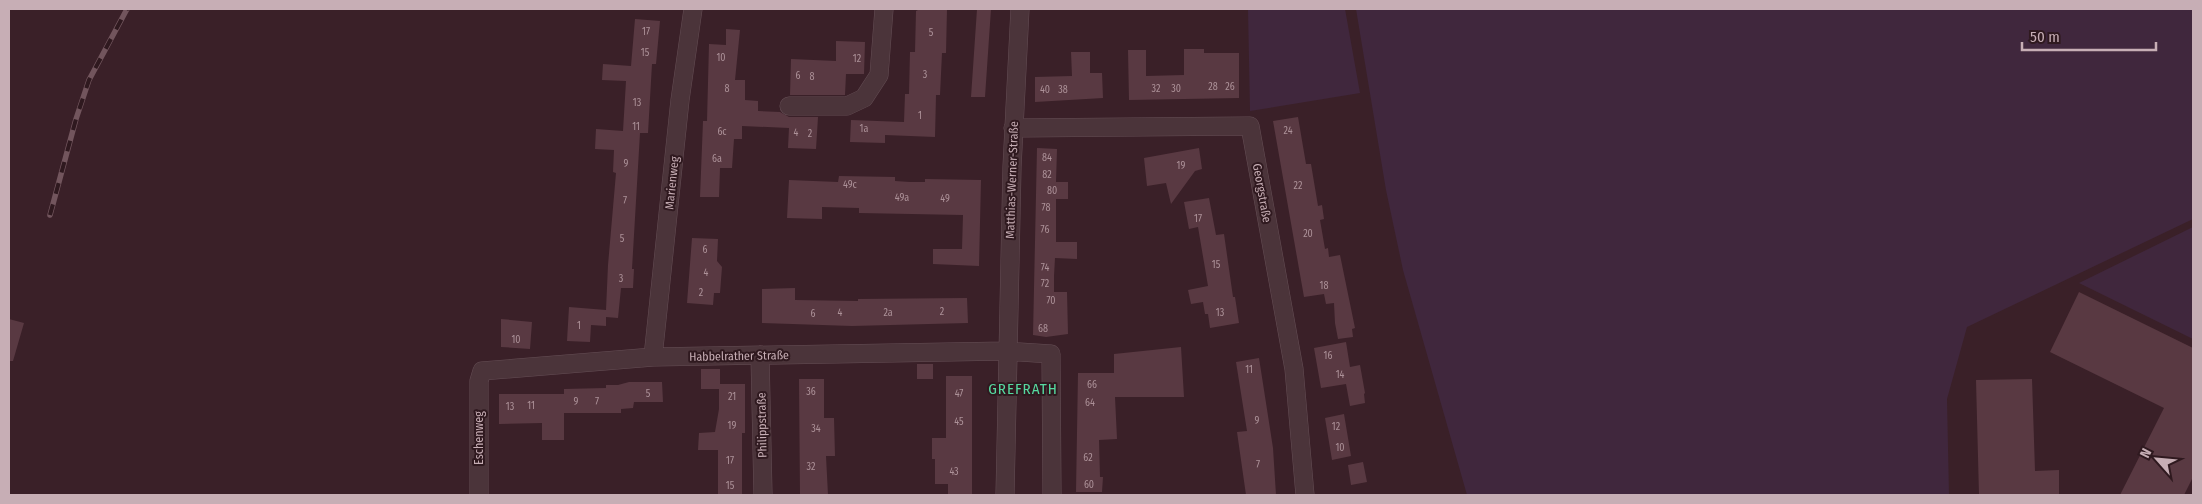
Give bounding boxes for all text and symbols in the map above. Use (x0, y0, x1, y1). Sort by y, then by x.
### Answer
scale bar (2022, 20, 2156, 52)
house number: 17 (642, 26, 650, 38)
house number: 5 (929, 27, 934, 39)
text: 50 m (2030, 28, 2060, 46)
house number: 15 (641, 47, 650, 59)
house number: 10 (716, 52, 726, 64)
house number: 12 (853, 53, 862, 65)
house number: 3 (923, 69, 928, 81)
house number: 6 (796, 70, 801, 82)
house number: 8 (810, 71, 815, 83)
house number: 28 (1208, 81, 1218, 93)
house number: 26 (1225, 81, 1235, 93)
house number: 8 (725, 83, 730, 95)
house number: 32 (1152, 83, 1161, 95)
house number: 30 (1171, 83, 1181, 95)
house number: 40 (1040, 84, 1050, 96)
house number: 38 (1058, 84, 1068, 96)
house number: 13 (633, 97, 642, 109)
house number: 1 (918, 110, 922, 122)
house number: 11 (632, 121, 640, 133)
street label: Matthias-Werner-Straße (1003, 121, 1021, 239)
house number: 1a (860, 123, 868, 135)
house number: 24 (1283, 125, 1293, 137)
house number: 6c (717, 126, 727, 138)
house number: 4 (794, 127, 799, 139)
house number: 2 (808, 128, 813, 140)
house number: 84 (1042, 152, 1052, 164)
house number: 6a (712, 153, 722, 165)
street label: Marienweg (662, 155, 682, 210)
house number: 9 (624, 158, 629, 170)
house number: 19 (1177, 160, 1186, 172)
street label: Georgstraße (1250, 162, 1274, 224)
house number: 82 (1042, 169, 1052, 181)
house number: 49c (843, 179, 858, 191)
house number: 22 (1294, 180, 1303, 192)
house number: 80 (1047, 185, 1057, 197)
house number: 49a (895, 192, 909, 204)
house number: 49 (940, 193, 950, 205)
house number: 7 (623, 195, 627, 207)
house number: 78 (1042, 202, 1050, 214)
house number: 17 (1194, 213, 1202, 225)
house number: 76 (1041, 224, 1049, 236)
house number: 20 (1303, 228, 1313, 240)
house number: 5 (620, 233, 625, 245)
house number: 6 (703, 244, 708, 256)
house number: 15 (1212, 259, 1221, 271)
house number: 74 (1041, 262, 1049, 274)
house number: 4 (704, 267, 709, 279)
house number: 3 (619, 273, 624, 285)
house number: 72 (1041, 278, 1050, 290)
house number: 18 (1320, 280, 1328, 292)
house number: 2 (699, 287, 704, 299)
house number: 70 (1046, 295, 1056, 307)
house number: 2 (940, 306, 945, 318)
house number: 4 (838, 307, 843, 319)
house number: 2a (883, 307, 893, 319)
house number: 13 (1216, 307, 1225, 319)
house number: 6 (811, 308, 816, 320)
house number: 1 (577, 320, 581, 332)
house number: 68 (1038, 323, 1048, 335)
house number: 10 (511, 334, 521, 346)
street label: Habbelrather Straße (689, 348, 789, 364)
house number: 16 (1324, 350, 1332, 362)
house number: 11 (1245, 364, 1253, 376)
house number: 14 (1336, 369, 1345, 381)
house number: 66 (1087, 379, 1097, 391)
district label: GREFRATH (988, 380, 1058, 398)
house number: 36 (806, 386, 816, 398)
house number: 5 (646, 388, 651, 400)
house number: 47 (955, 388, 963, 400)
house number: 21 (728, 391, 736, 403)
street label: Philippstraße (754, 392, 770, 458)
house number: 9 (574, 396, 579, 408)
house number: 7 (595, 396, 599, 408)
house number: 64 (1085, 397, 1095, 409)
house number: 11 (527, 400, 535, 412)
house number: 13 (506, 401, 515, 413)
street label: Eschenweg (472, 411, 486, 465)
house number: 9 (1255, 415, 1260, 427)
house number: 45 (954, 416, 964, 428)
house number: 19 (728, 420, 737, 432)
house number: 12 (1332, 421, 1341, 433)
house number: 34 (811, 423, 821, 435)
north arrow (2132, 434, 2182, 484)
house number: 10 (1335, 442, 1345, 454)
text: N (2136, 446, 2155, 461)
house number: 62 (1083, 452, 1093, 464)
house number: 17 (726, 455, 734, 467)
house number: 7 (1256, 459, 1260, 471)
house number: 32 (807, 461, 816, 473)
house number: 43 (949, 466, 959, 478)
house number: 60 (1084, 479, 1094, 491)
house number: 15 (726, 480, 735, 492)

